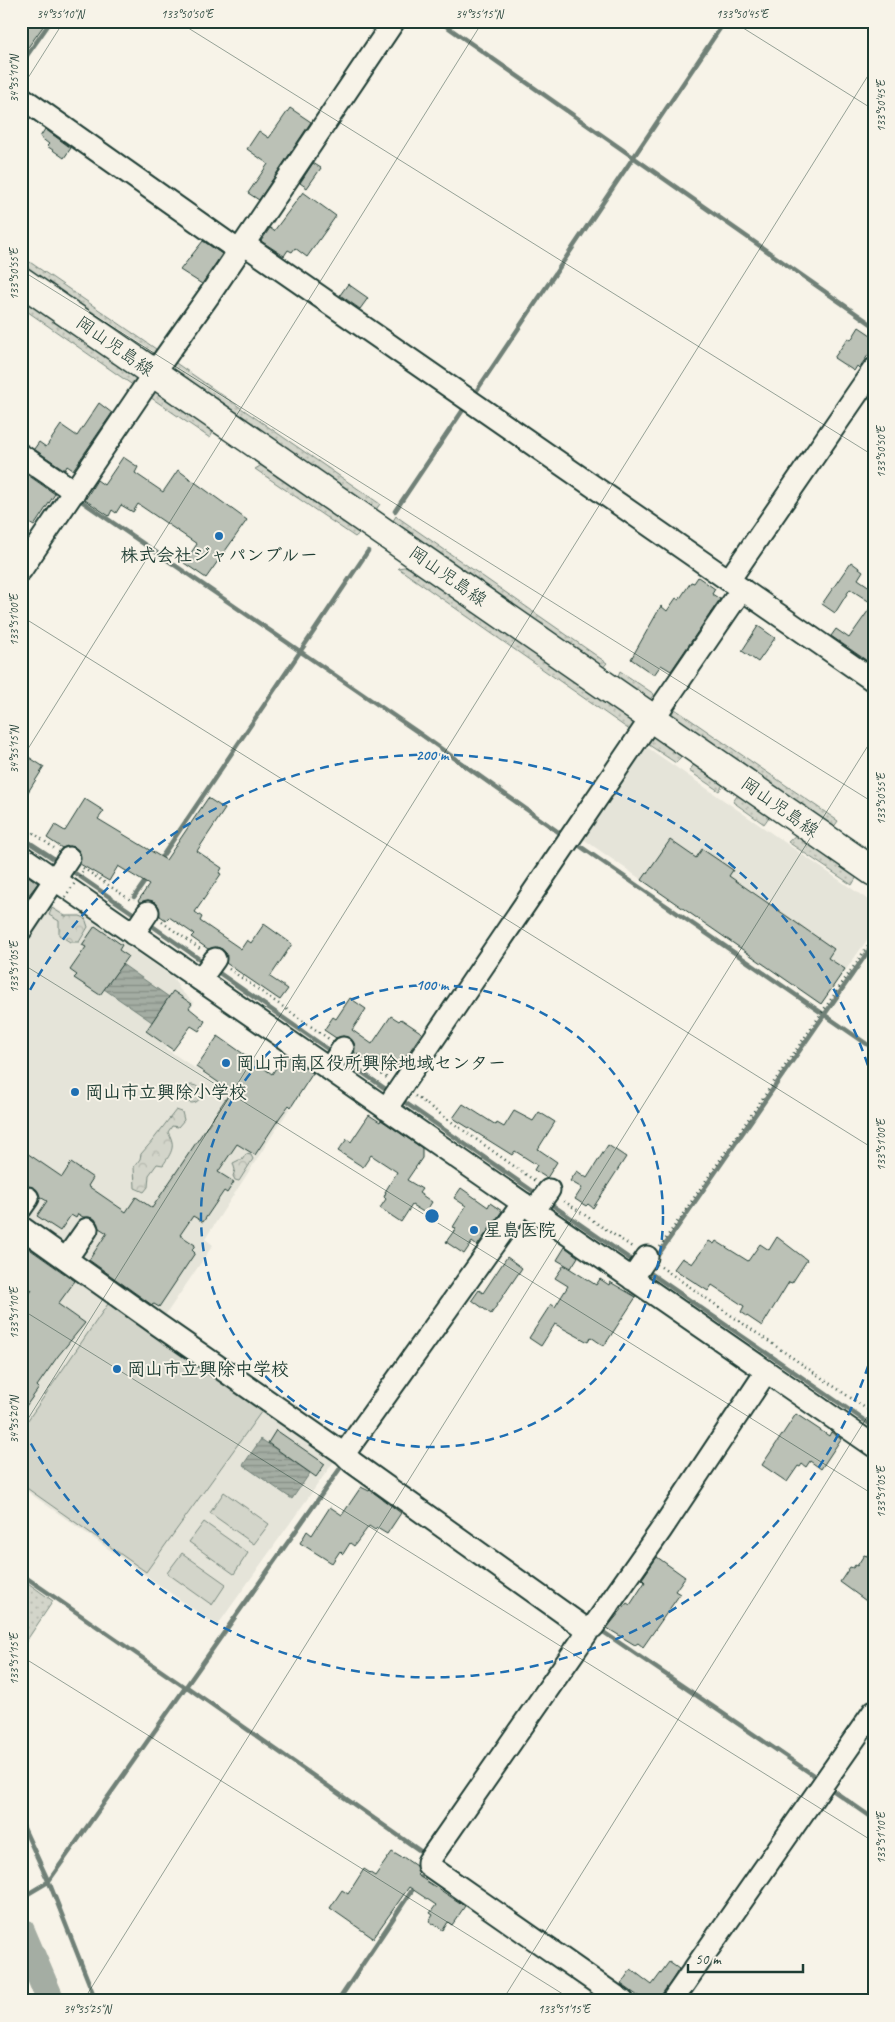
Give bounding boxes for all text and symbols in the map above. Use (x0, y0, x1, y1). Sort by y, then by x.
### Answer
text: 34°35'10"N (36, 6, 85, 22)
text: 133°50'50"E (161, 6, 215, 22)
text: 34°35'15"N (455, 6, 504, 22)
text: 133°50'45"E (716, 6, 770, 22)
text: 34°35'10"N (6, 54, 22, 103)
text: 133°50'45"E (873, 78, 889, 132)
text: 133°50'55"E (6, 246, 22, 300)
street label: 岡山児島線 (72, 311, 158, 381)
text: 133°50'50"E (873, 424, 889, 478)
marker: 株式会社ジャパンブルー (213, 530, 225, 542)
street label: 岡山児島線 (405, 541, 491, 611)
place label: 株式会社ジャパンブルー (120, 544, 318, 566)
text: 133°51'00"E (6, 592, 22, 646)
text: 34°35'15"N (6, 725, 22, 774)
text: 200 m (416, 746, 450, 765)
text: 133°50'55"E (873, 771, 889, 825)
street label: 岡山児島線 (737, 772, 823, 842)
text: 133°51'05"E (6, 939, 22, 993)
text: 100 m (416, 976, 450, 995)
place label: 岡山市南区役所興除地域センター (236, 1052, 506, 1074)
marker: 岡山市南区役所興除地域センター (220, 1057, 232, 1069)
place label: 岡山市立興除小学校 (85, 1081, 247, 1103)
marker: 岡山市立興除小学校 (69, 1086, 81, 1098)
text: 133°51'00"E (873, 1117, 889, 1171)
centre of rings (423, 1207, 441, 1225)
place label: 星島医院 (484, 1219, 556, 1241)
marker: 星島医院 (468, 1224, 480, 1236)
text: 133°51'10"E (6, 1285, 22, 1339)
place label: 岡山市立興除中学校 (127, 1358, 289, 1380)
marker: 岡山市立興除中学校 (111, 1363, 123, 1375)
text: 34°35'20"N (6, 1395, 22, 1444)
text: 133°51'05"E (873, 1464, 889, 1518)
text: 133°51'15"E (6, 1631, 22, 1685)
text: 133°51'10"E (873, 1810, 889, 1864)
scale bar (688, 1942, 802, 1974)
text: 50 m (695, 1950, 722, 1969)
text: 34°35'25"N (63, 2001, 112, 2017)
text: 133°51'15"E (538, 2001, 592, 2017)

